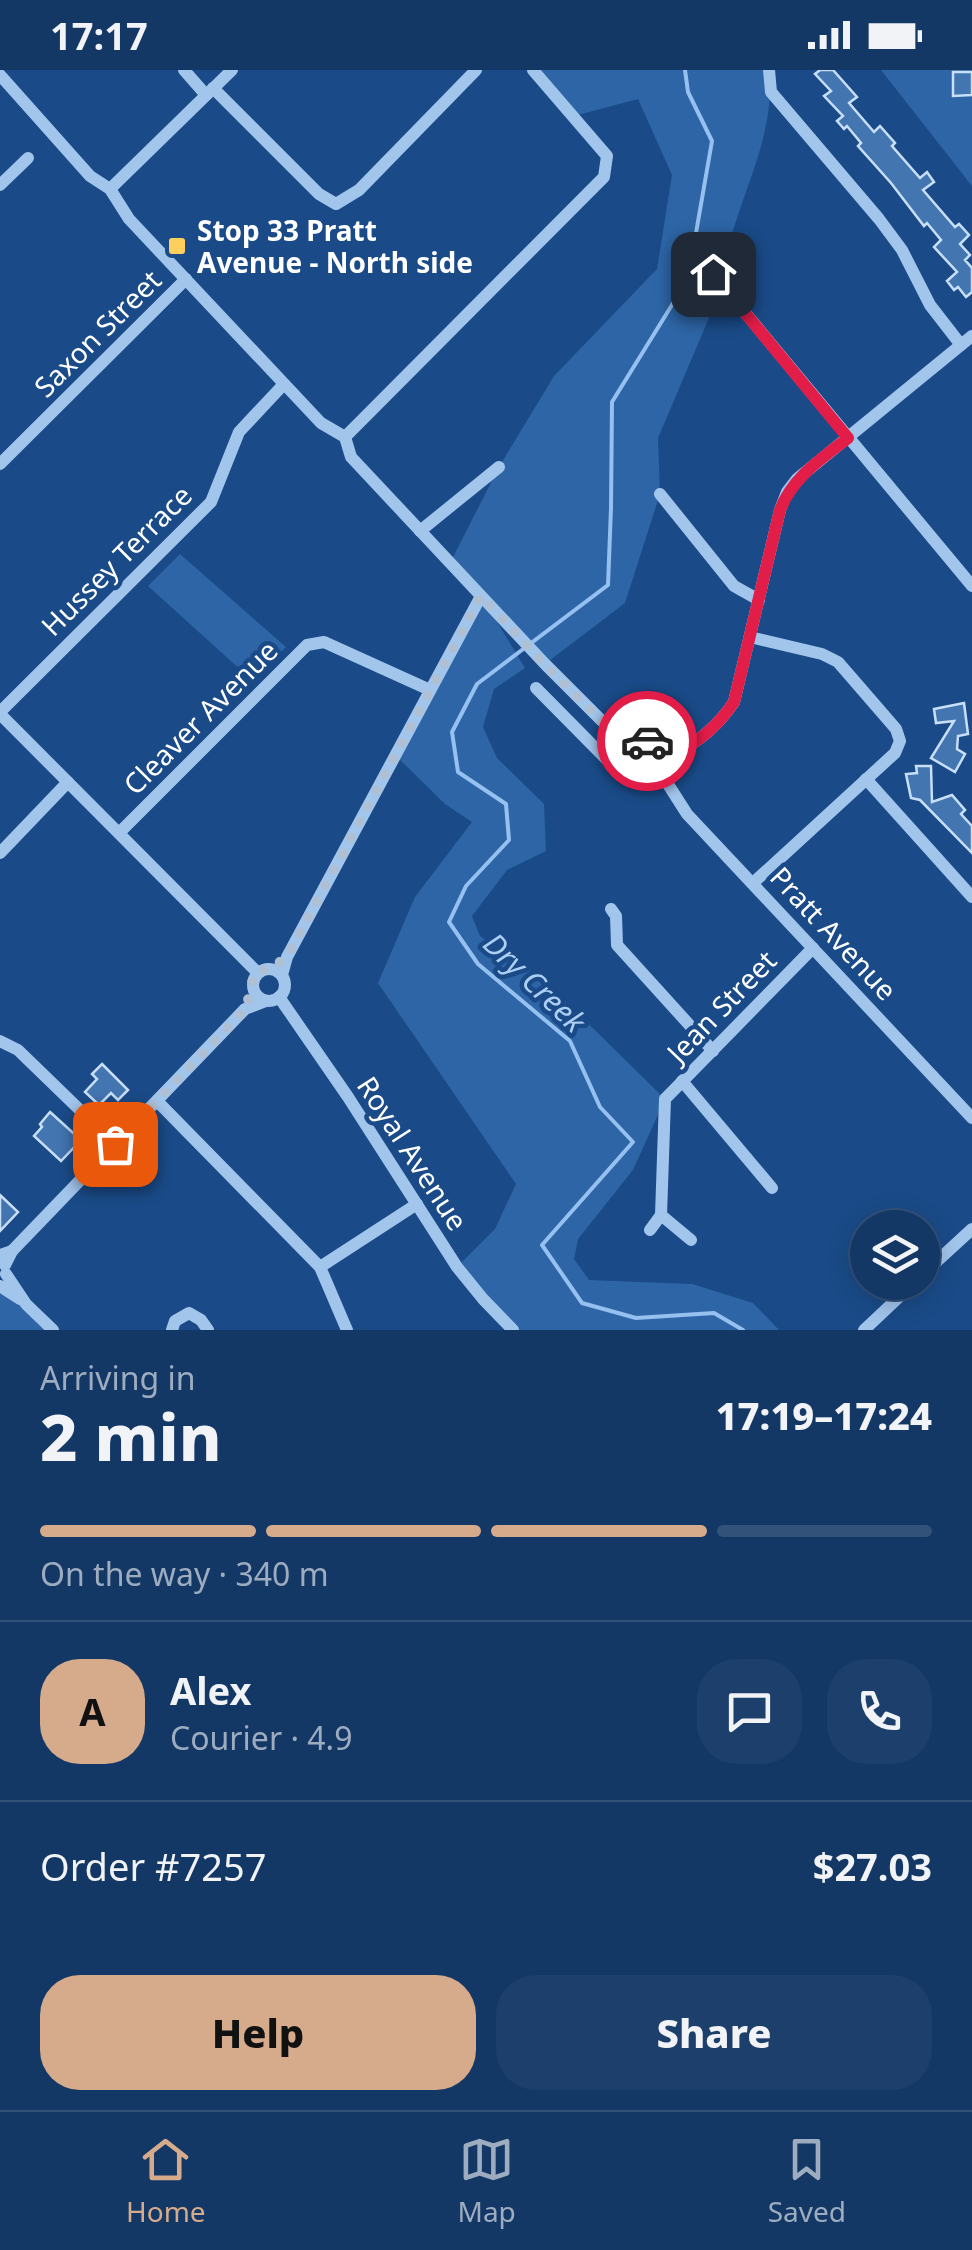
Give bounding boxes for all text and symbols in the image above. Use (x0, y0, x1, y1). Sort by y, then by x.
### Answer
text: 17:17 (50, 9, 148, 61)
place label: Stop 33 Pratt Avenue - North side (197, 211, 473, 281)
pin (671, 232, 756, 317)
marker: Stop 33 Pratt Avenue - North side (166, 235, 188, 257)
icon: home (686, 247, 741, 302)
street label: Saxon Street (25, 261, 169, 405)
street label: Hussey Terrace (32, 476, 200, 644)
street label: Cleaver Avenue (115, 632, 285, 802)
courier (597, 691, 697, 791)
icon: car (620, 714, 675, 769)
street label: Pratt Avenue (762, 858, 906, 1008)
water label: Dry Creek (475, 923, 596, 1042)
street label: Jean Street (656, 942, 784, 1072)
street label: Royal Avenue (349, 1069, 477, 1237)
pin (73, 1102, 158, 1187)
icon: bag (88, 1117, 143, 1172)
map controls (850, 1210, 940, 1300)
button: layers (850, 1210, 940, 1300)
text: Arriving in (40, 1356, 195, 1399)
text: 17:19–17:24 (716, 1389, 932, 1441)
text: 2 min (40, 1392, 222, 1480)
text: On the way · 340 m (40, 1552, 329, 1595)
button: chat (697, 1659, 802, 1764)
button: phone (827, 1659, 932, 1764)
text: Alex (170, 1664, 252, 1716)
text: A (79, 1685, 106, 1737)
text: Courier · 4.9 (170, 1716, 353, 1759)
text: Order #7257 (40, 1840, 266, 1892)
text: $27.03 (813, 1840, 932, 1892)
button: Help (40, 1975, 476, 2090)
button: Share (496, 1975, 932, 2090)
tab: Home (126, 2132, 206, 2230)
tab: Map (458, 2132, 516, 2230)
tab: Saved (768, 2132, 846, 2230)

